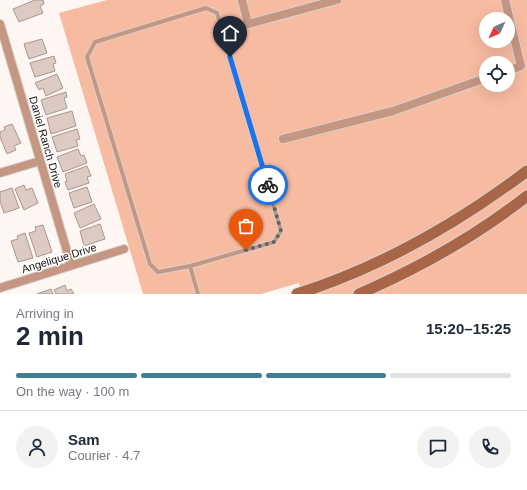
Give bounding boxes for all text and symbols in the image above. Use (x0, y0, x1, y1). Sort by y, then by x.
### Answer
north arrow (479, 12, 515, 48)
map controls (479, 12, 515, 92)
pin (213, 16, 247, 57)
icon: home (219, 22, 241, 44)
button: locate (479, 56, 515, 92)
street label: Daniel Ranch Drive (27, 95, 65, 189)
courier (248, 165, 288, 205)
icon: bike (257, 174, 279, 196)
pin (229, 209, 263, 250)
icon: bag (235, 215, 257, 237)
street label: Angelique Drive (20, 241, 98, 275)
text: Arriving in (16, 306, 74, 321)
text: 15:20–15:25 (426, 320, 511, 337)
text: 2 min (16, 321, 84, 351)
text: On the way · 100 m (16, 384, 129, 399)
button: person (16, 426, 58, 468)
button: chat (417, 426, 459, 468)
button: phone (469, 426, 511, 468)
text: Sam (68, 431, 100, 448)
text: Courier · 4.7 (68, 448, 140, 463)

